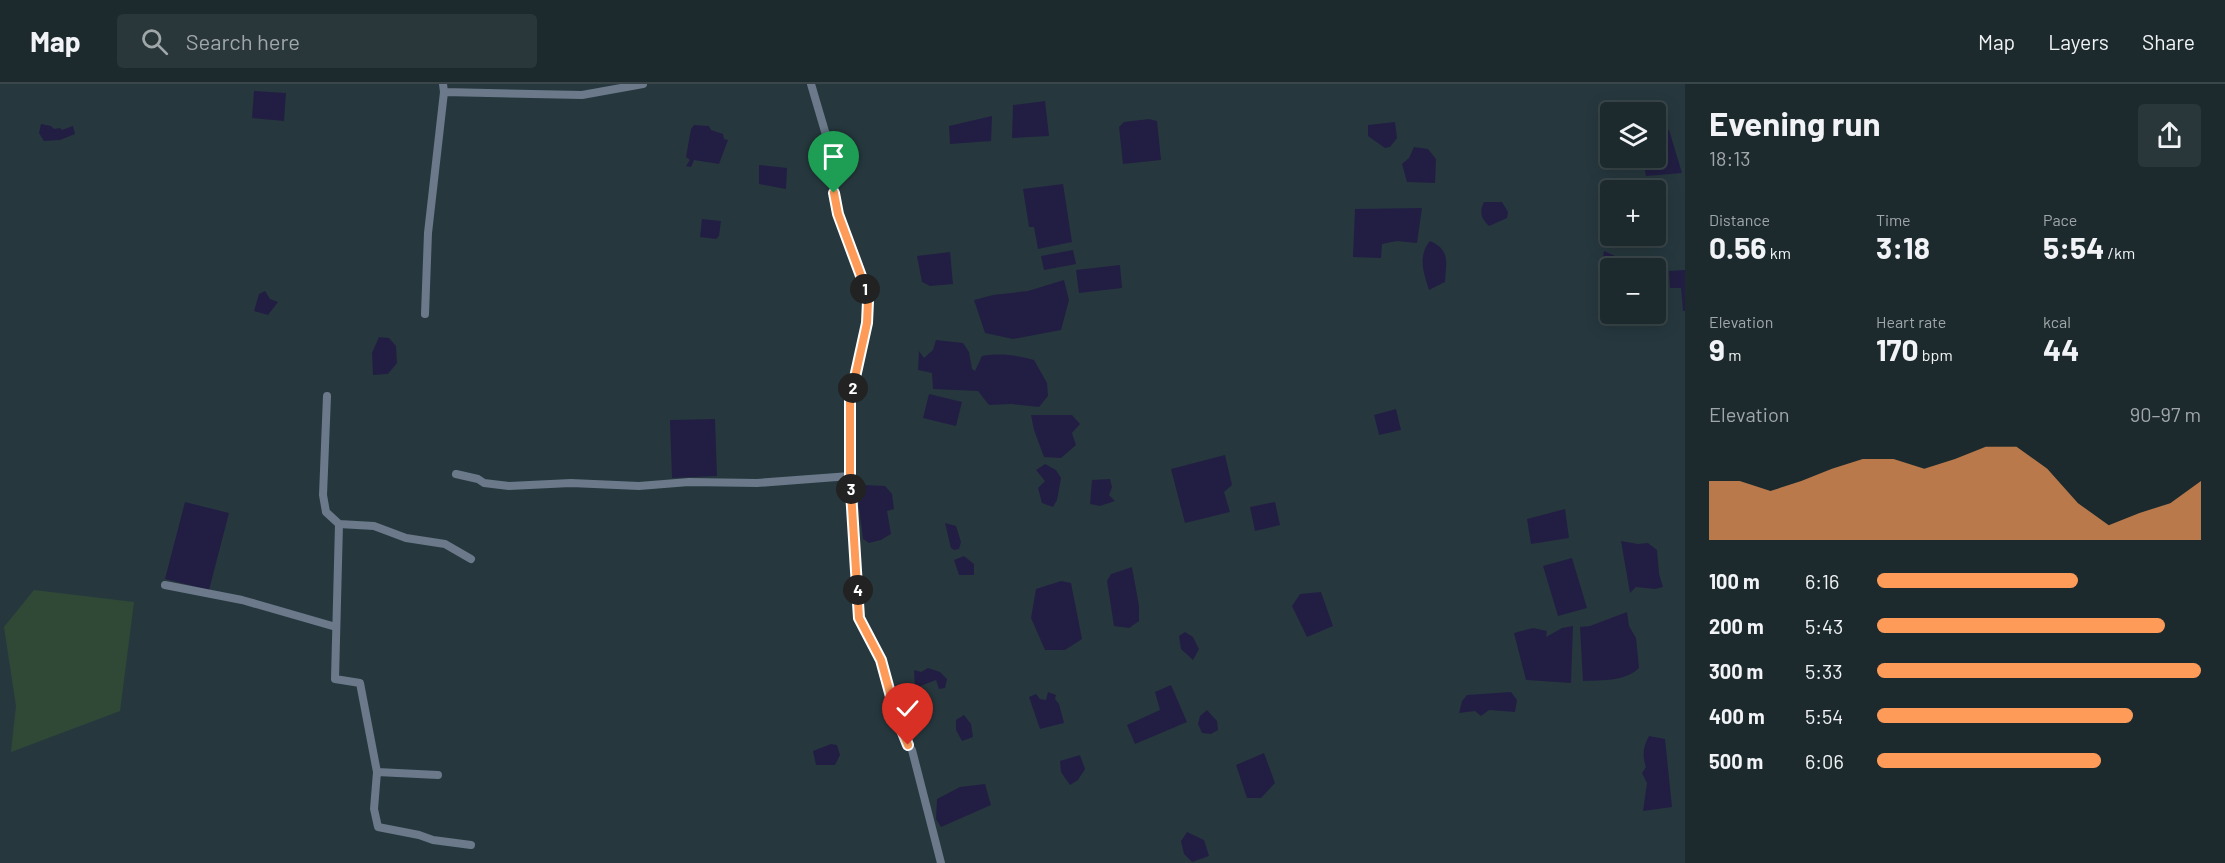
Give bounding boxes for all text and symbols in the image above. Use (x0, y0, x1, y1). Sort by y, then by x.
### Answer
search box (117, 14, 537, 68)
text: Map (30, 24, 81, 58)
icon: search (138, 25, 171, 58)
text: Search here (186, 28, 300, 54)
text: Map (1978, 29, 2015, 54)
text: Layers (2048, 29, 2109, 54)
text: Share (2142, 29, 2195, 54)
map controls (1600, 102, 1666, 324)
button: layers (1600, 102, 1666, 168)
text: Evening run (1709, 103, 1881, 143)
button: share (2138, 104, 2201, 167)
pin (808, 131, 859, 193)
icon: arrive (817, 140, 850, 173)
text: 18:13 (1709, 146, 1751, 170)
button: + (1600, 180, 1666, 246)
text: Distance (1709, 210, 1770, 229)
text: Time (1876, 210, 1911, 229)
text: Pace (2043, 210, 2077, 229)
text: 0.56 (1709, 229, 1766, 265)
text: 3:18 (1876, 229, 1930, 265)
text: 5:54 (2043, 229, 2104, 265)
text: km (1766, 243, 1791, 262)
text: /km (2104, 243, 2135, 262)
button: − (1600, 258, 1666, 324)
pin: 1 (850, 274, 880, 304)
text: 1 (862, 279, 868, 298)
text: Elevation (1709, 312, 1773, 331)
text: Heart rate (1876, 312, 1946, 331)
text: kcal (2043, 312, 2071, 331)
text: 9 (1709, 331, 1725, 367)
text: 170 (1876, 331, 1919, 367)
text: 44 (2043, 331, 2079, 367)
text: m (1725, 345, 1741, 364)
text: bpm (1919, 345, 1953, 364)
pin: 2 (838, 373, 868, 403)
text: 2 (849, 378, 857, 397)
text: Elevation (1709, 402, 1790, 426)
text: 90–97 m (2130, 402, 2201, 426)
pin: 3 (836, 474, 866, 504)
text: 3 (847, 479, 855, 498)
text: 100 m (1709, 569, 1760, 593)
text: 6:16 (1805, 569, 1839, 593)
pin: 4 (843, 575, 873, 605)
text: 4 (853, 580, 863, 599)
text: 200 m (1709, 614, 1764, 638)
text: 5:43 (1805, 614, 1843, 638)
text: 300 m (1709, 659, 1763, 683)
text: 5:33 (1805, 659, 1843, 683)
pin (882, 683, 933, 745)
icon: check (891, 692, 924, 725)
text: 400 m (1709, 704, 1765, 728)
text: 5:54 (1805, 704, 1843, 728)
text: 500 m (1709, 749, 1763, 773)
text: 6:06 (1805, 749, 1844, 773)

